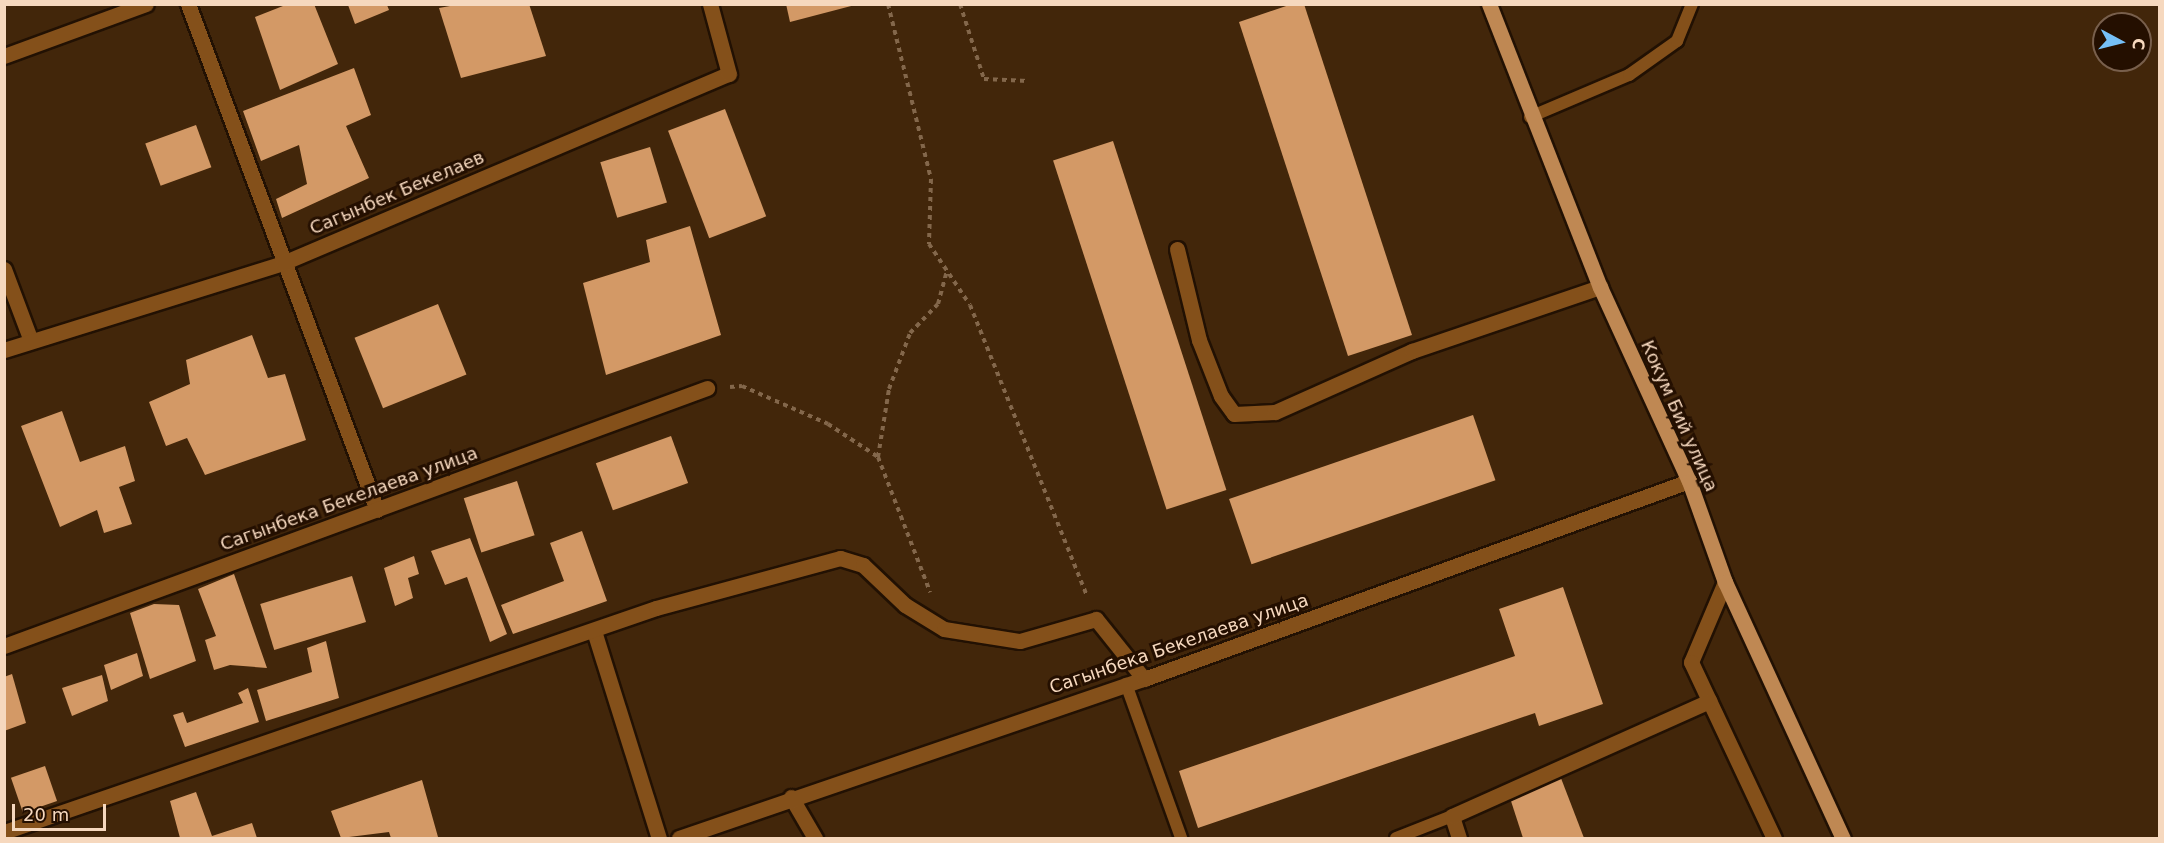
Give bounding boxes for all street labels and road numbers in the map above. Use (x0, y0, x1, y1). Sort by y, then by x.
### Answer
street label: Сагынбек Бекелаев (307, 146, 487, 240)
street label: Кокум Бий улица (1636, 337, 1722, 495)
street label: Сагынбека Бекелаева улица (217, 442, 481, 556)
street label: Сагынбека Бекелаева улица (1047, 589, 1311, 699)

